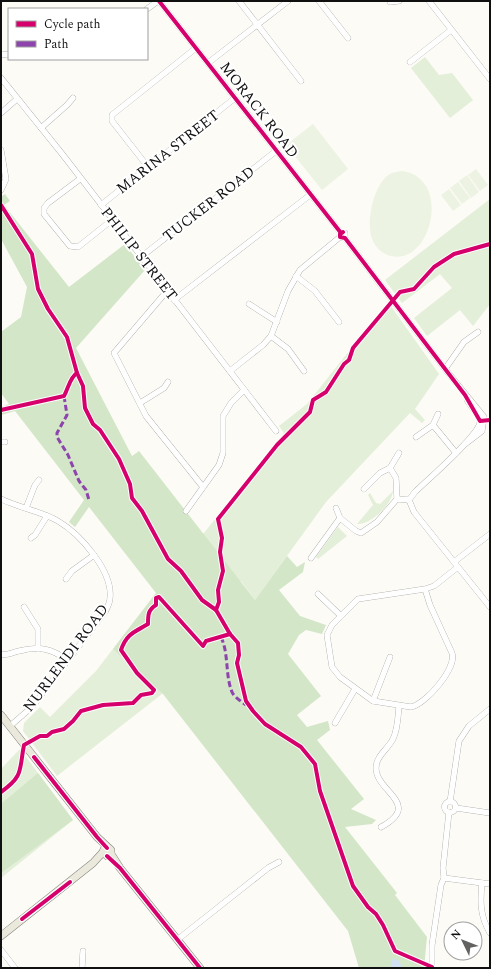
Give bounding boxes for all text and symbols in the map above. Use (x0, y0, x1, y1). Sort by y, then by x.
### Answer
legend (8, 8, 148, 60)
text: Cycle path (44, 15, 101, 34)
text: Path (44, 35, 69, 54)
street label: MORACK ROAD (214, 57, 304, 163)
street label: MARINA STREET (111, 104, 225, 200)
street label: TUCKER ROAD (158, 161, 260, 247)
street label: PHILIP STREET (95, 202, 183, 306)
street label: NURLENDI ROAD (18, 599, 114, 717)
north arrow (443, 921, 483, 961)
text: N (447, 925, 465, 944)

